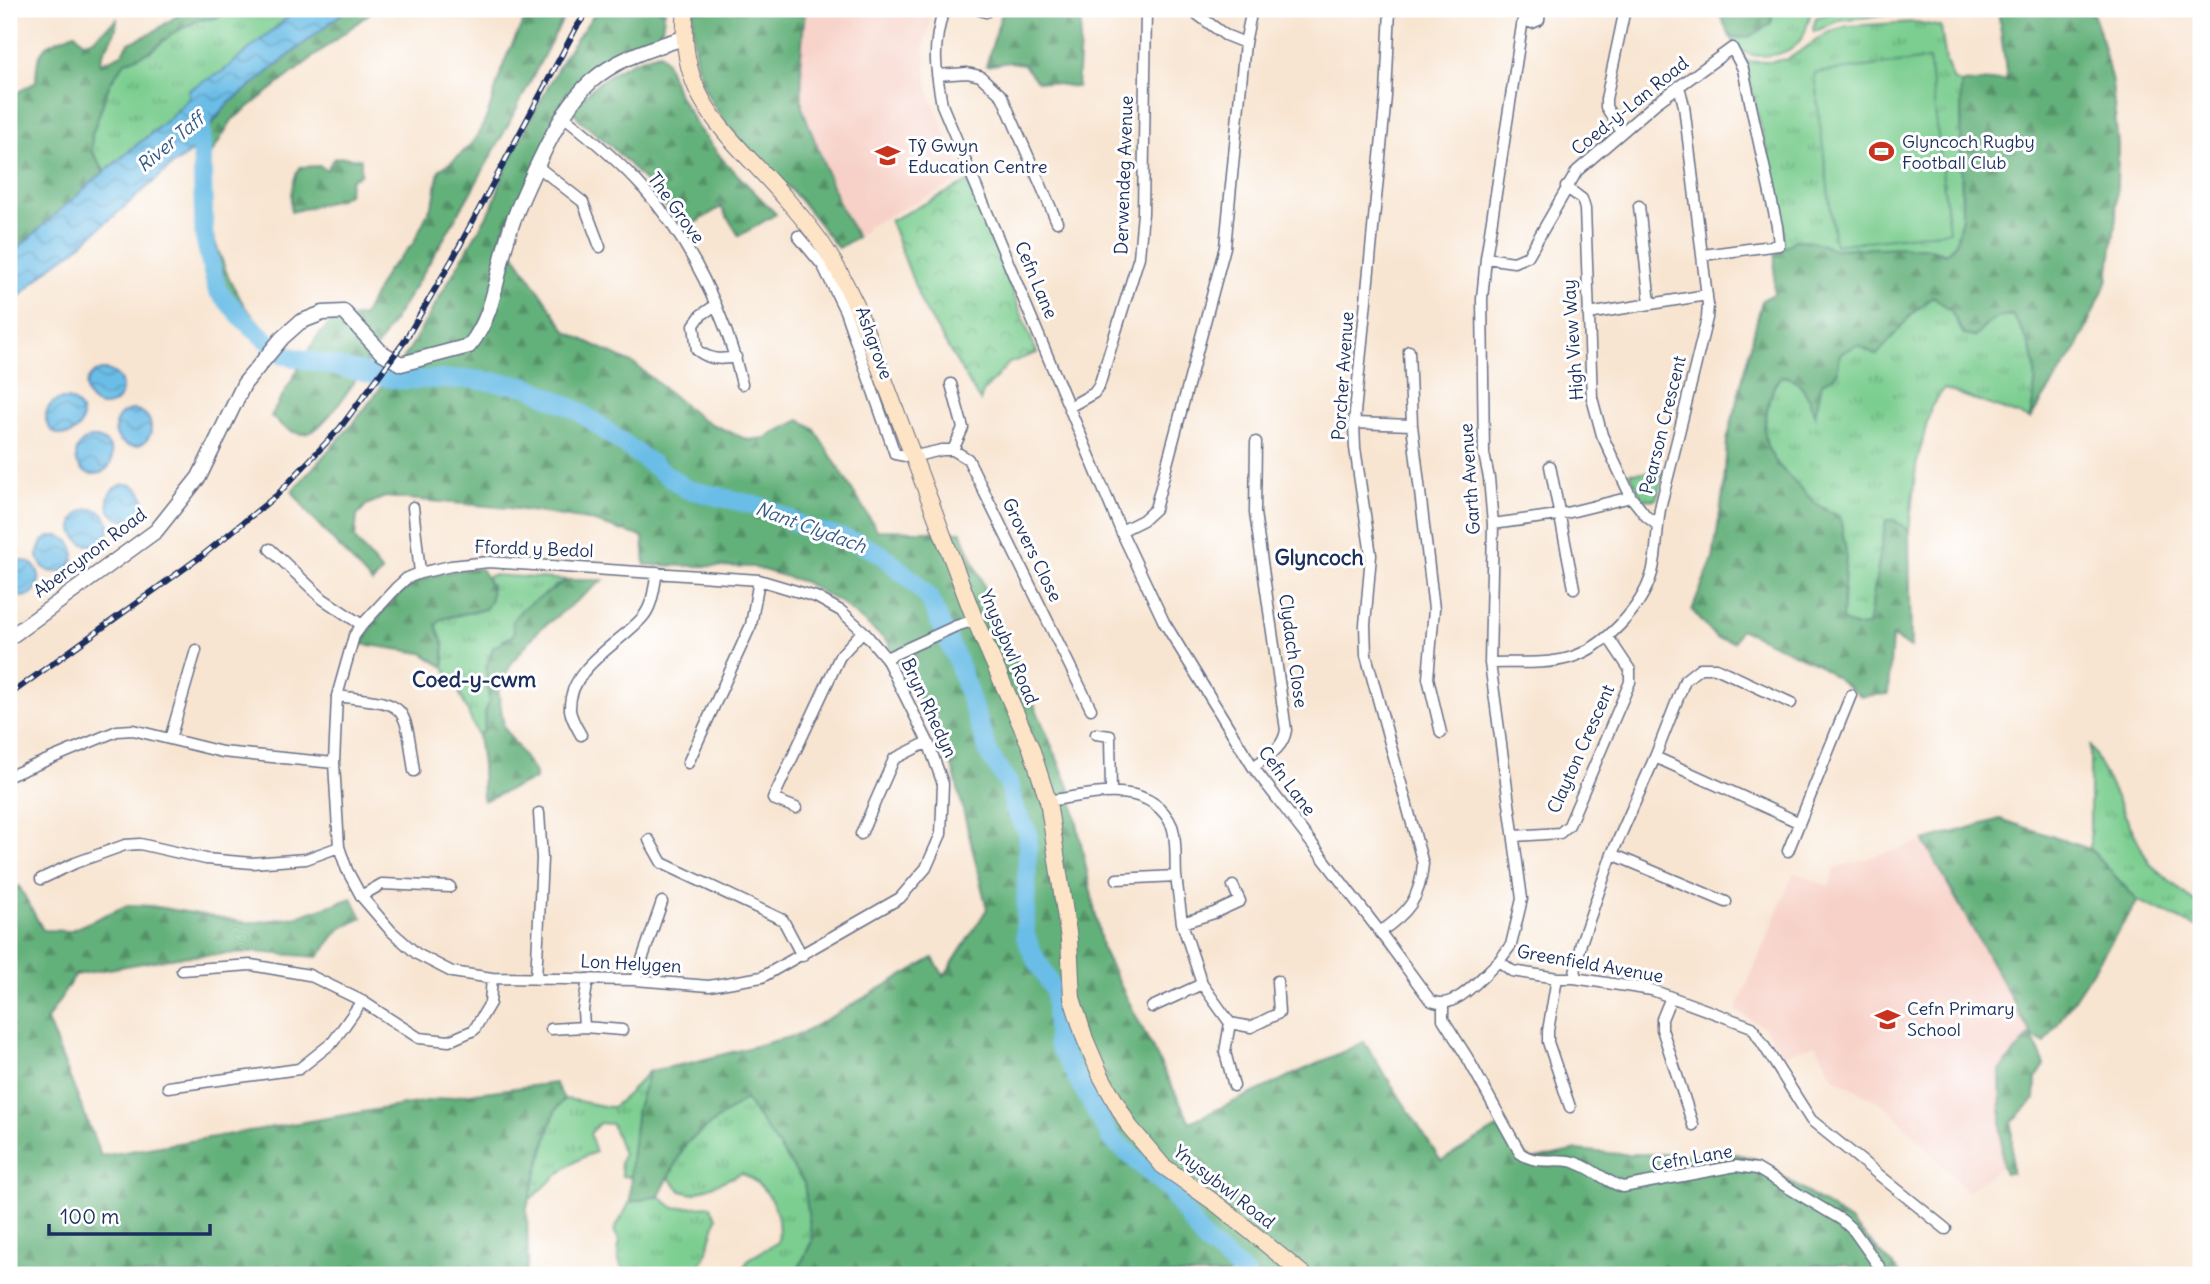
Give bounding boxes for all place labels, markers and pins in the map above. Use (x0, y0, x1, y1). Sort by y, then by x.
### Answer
place label: Glyncoch Rugby Football Club (1902, 130, 2035, 174)
place label: Tŷ Gwyn Education Centre (908, 134, 1047, 178)
sports icon: Glyncoch Rugby Football Club (1868, 138, 1896, 166)
school or university icon: Tŷ Gwyn Education Centre (874, 142, 902, 170)
place label: Cefn Primary School (1907, 997, 2015, 1041)
school or university icon: Cefn Primary School (1873, 1005, 1901, 1033)

